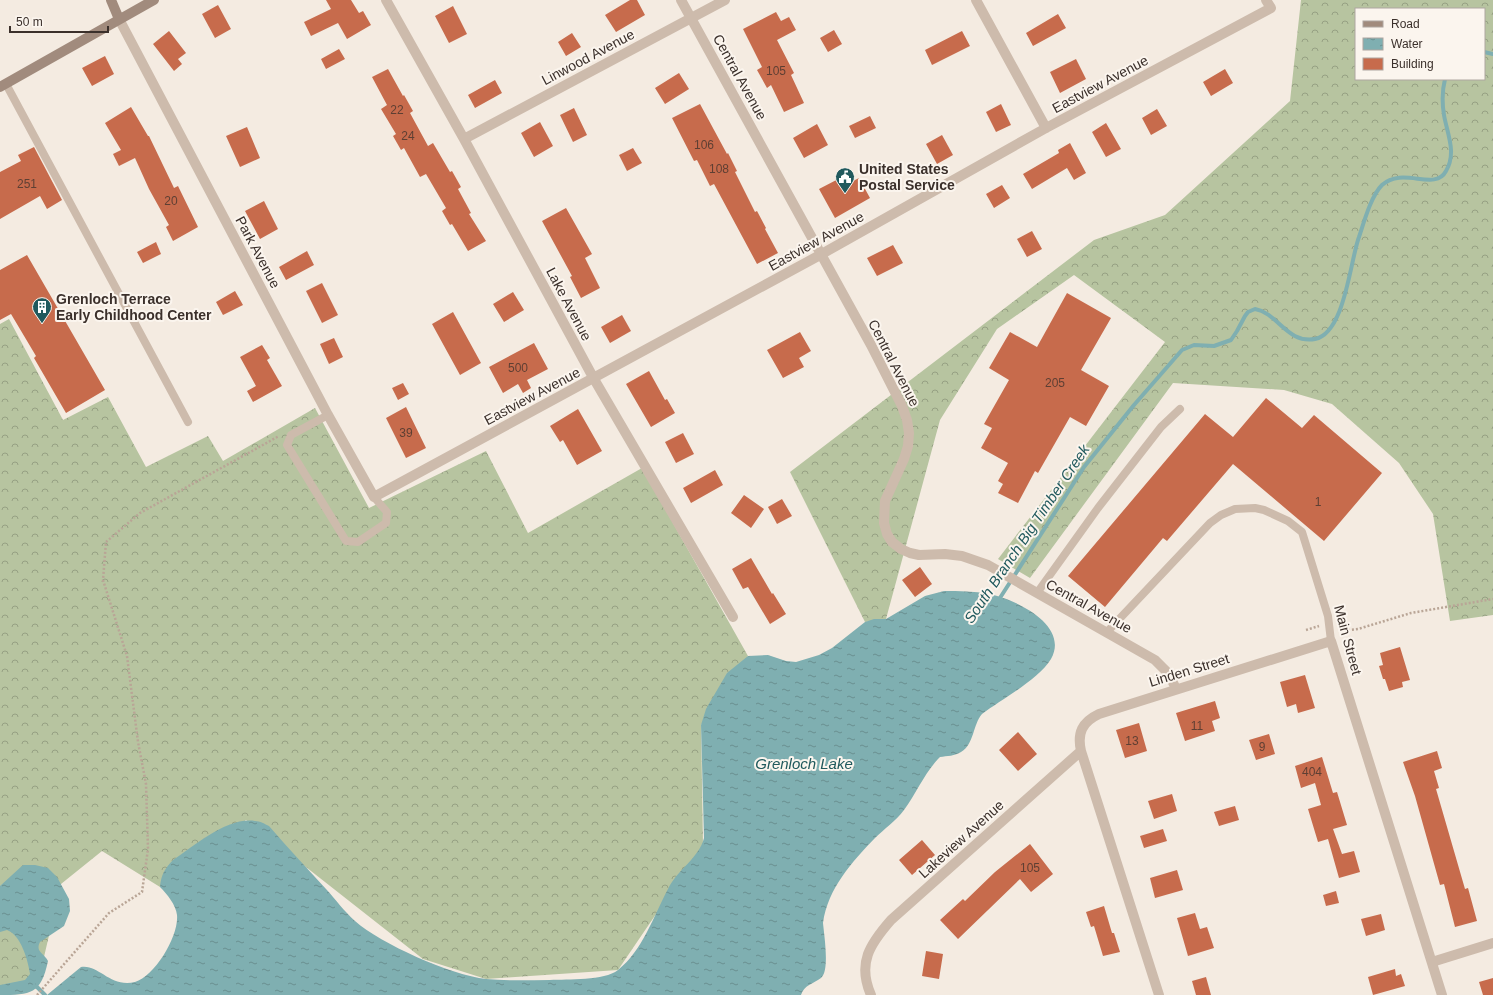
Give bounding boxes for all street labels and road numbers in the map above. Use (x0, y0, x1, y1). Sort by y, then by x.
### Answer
street label: Linwood Avenue (539, 26, 637, 88)
street label: Central Avenue (710, 31, 770, 123)
street label: Eastview Avenue (1049, 52, 1151, 116)
street label: Eastview Avenue (766, 208, 867, 274)
street label: Park Avenue (232, 213, 284, 291)
street label: Lake Avenue (543, 265, 595, 344)
street label: Central Avenue (865, 317, 923, 409)
street label: Eastview Avenue (481, 364, 583, 428)
street label: Central Avenue (1043, 576, 1135, 636)
street label: Main Street (1331, 603, 1365, 677)
street label: Linden Street (1147, 650, 1231, 690)
street label: Lakeview Avenue (915, 797, 1007, 881)

